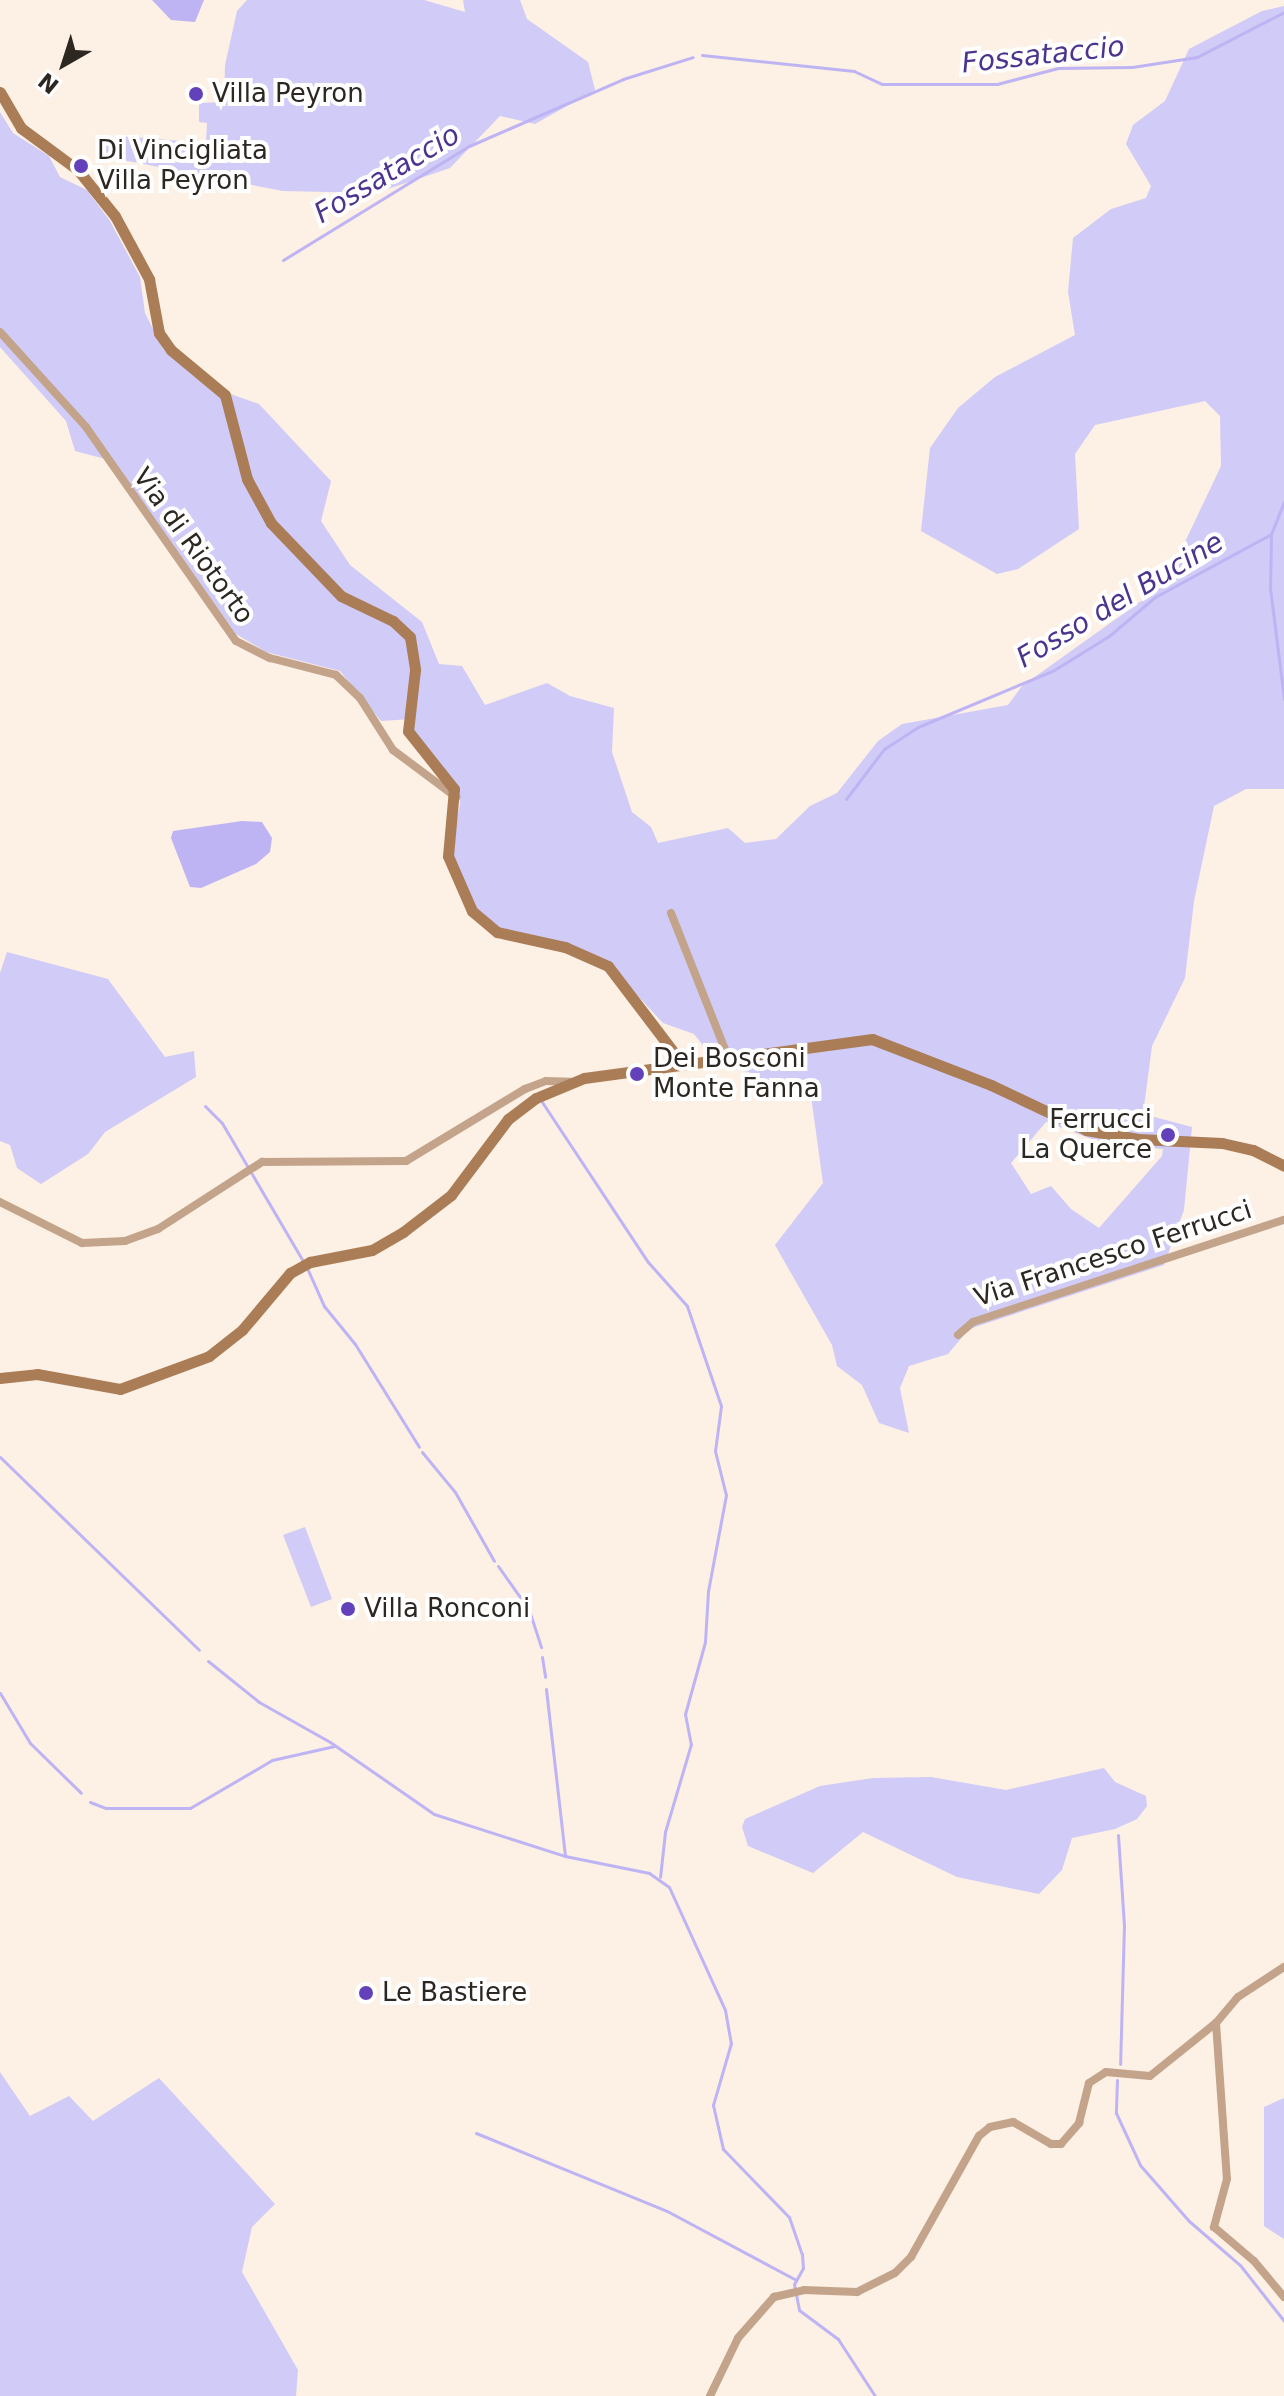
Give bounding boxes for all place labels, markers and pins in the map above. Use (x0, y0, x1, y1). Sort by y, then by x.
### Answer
place label: Villa Peyron (212, 78, 364, 110)
marker: Villa Peyron (187, 85, 205, 103)
place label: Di Vincigliata Villa Peyron (97, 135, 268, 196)
marker: Di Vincigliata Villa Peyron (72, 157, 90, 175)
place label: Dei Bosconi Monte Fanna (653, 1043, 820, 1104)
marker: Dei Bosconi Monte Fanna (628, 1065, 646, 1083)
place label: Ferrucci La Querce (1020, 1104, 1152, 1166)
marker: Ferrucci La Querce (1159, 1126, 1177, 1144)
place label: Villa Ronconi (364, 1593, 530, 1625)
marker: Villa Ronconi (339, 1600, 357, 1618)
place label: Le Bastiere (382, 1977, 527, 2009)
marker: Le Bastiere (357, 1984, 375, 2002)

